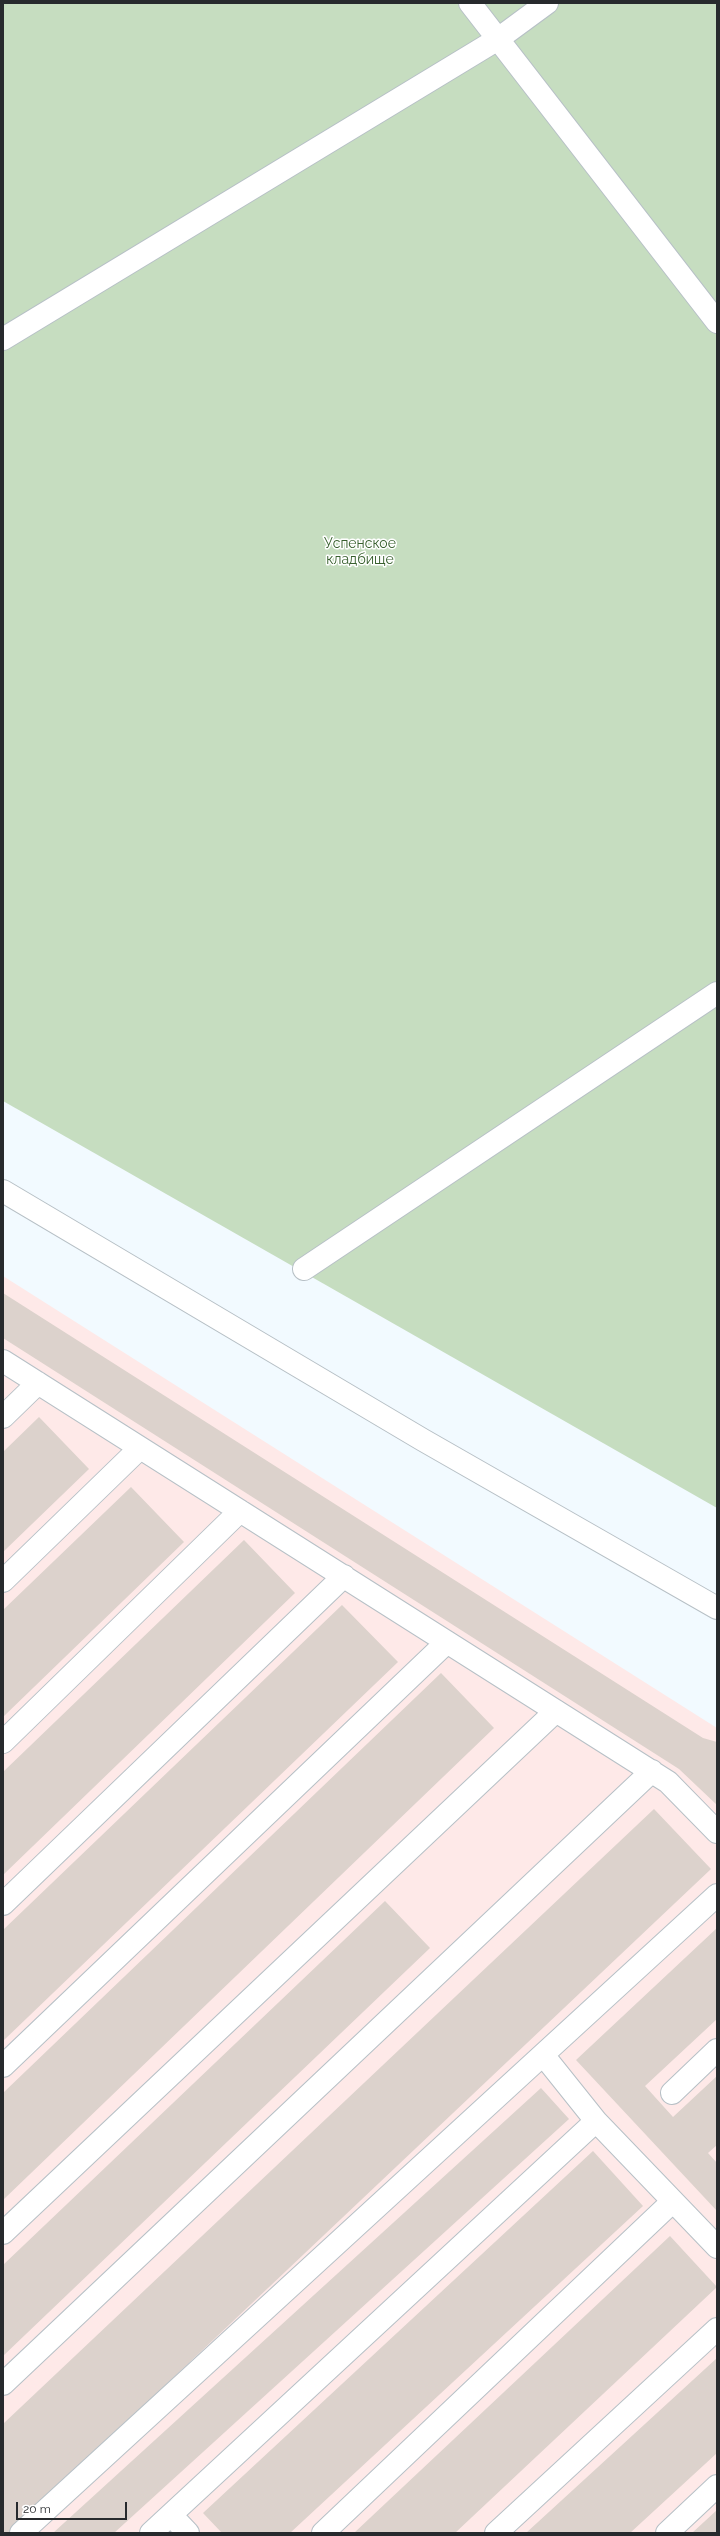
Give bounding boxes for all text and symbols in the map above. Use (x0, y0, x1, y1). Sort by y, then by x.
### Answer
park label: Успенское кладбище (324, 536, 396, 568)
scale bar (18, 2494, 129, 2520)
text: 20 m (23, 2502, 51, 2516)

